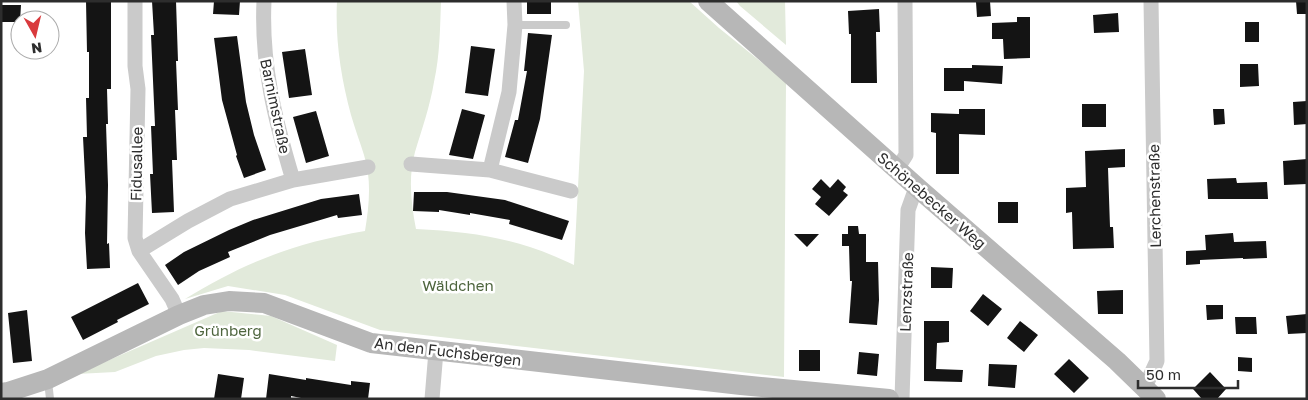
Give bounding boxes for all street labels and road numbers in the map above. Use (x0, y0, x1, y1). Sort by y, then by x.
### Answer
street label: Barnimstraße (257, 57, 295, 155)
street label: Fidusallee (126, 126, 146, 201)
street label: Lerchenstraße (1144, 144, 1164, 248)
street label: Schönebecker Weg (874, 148, 990, 252)
street label: Lenzstraße (896, 252, 916, 332)
street label: An den Fuchsbergen (373, 333, 523, 369)

